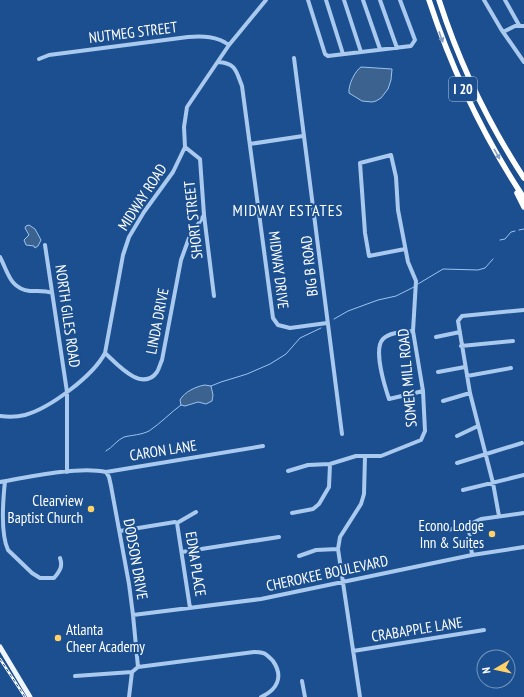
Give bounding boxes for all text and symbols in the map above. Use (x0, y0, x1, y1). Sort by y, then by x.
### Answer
street label: NUTMEG STREET (88, 17, 179, 47)
one-way arrow (439, 31, 445, 43)
road number: I 20 (449, 77, 477, 101)
one-way arrow (493, 148, 500, 160)
street label: MIDWAY ROAD (113, 160, 171, 234)
street label: SHORT STREET (179, 180, 207, 260)
district label: MIDWAY ESTATES (233, 200, 343, 220)
street label: MIDWAY DRIVE (265, 230, 293, 310)
street label: BIG B ROAD (296, 235, 322, 297)
street label: NORTH GILES ROAD (51, 263, 85, 369)
street label: LINDA DRIVE (141, 286, 173, 356)
street label: SOMER MILL ROAD (393, 328, 421, 428)
street label: CARON LANE (128, 435, 198, 465)
place label: Clearview Baptist Church (8, 491, 83, 527)
marker: Clearview Baptist Church (86, 504, 96, 514)
place label: Econo Lodge Inn & Suites (419, 516, 484, 552)
street label: DODSON DRIVE (120, 517, 152, 601)
marker: Econo Lodge Inn & Suites (487, 529, 497, 539)
street label: EDNA PLACE (182, 530, 210, 598)
street label: CHEROKEE BOULEVARD (264, 551, 390, 595)
street label: CRABAPPLE LANE (370, 612, 464, 646)
place label: Atlanta Cheer Academy (66, 620, 145, 656)
marker: Atlanta Cheer Academy (53, 633, 63, 643)
north arrow (476, 649, 516, 689)
text: N (479, 666, 494, 675)

